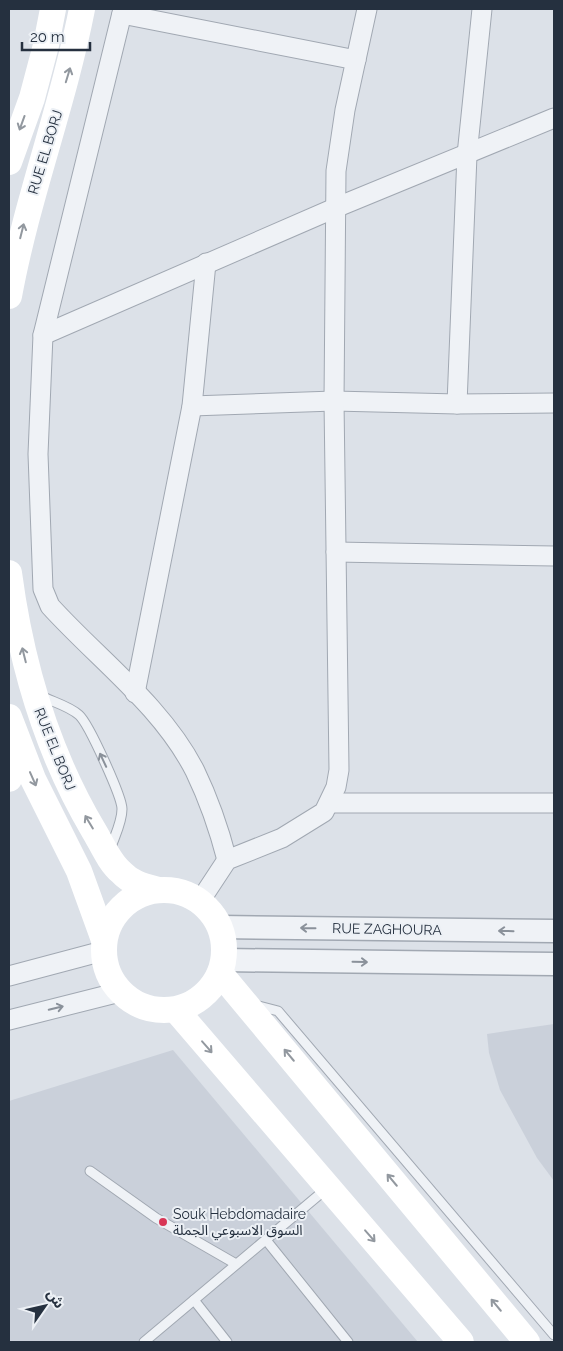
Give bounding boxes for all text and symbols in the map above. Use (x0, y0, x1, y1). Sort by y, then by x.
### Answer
scale bar (22, 20, 90, 52)
text: 20 m (30, 28, 65, 46)
one-way arrow (64, 68, 74, 84)
street label: RUE EL BORJ (25, 108, 65, 196)
one-way arrow (17, 115, 26, 130)
one-way arrow (18, 224, 27, 240)
one-way arrow (19, 648, 28, 664)
street label: RUE EL BORJ (31, 705, 79, 793)
one-way arrow (98, 753, 107, 768)
one-way arrow (28, 771, 38, 786)
one-way arrow (83, 816, 93, 830)
street label: RUE ZAGHOURA (332, 920, 443, 938)
one-way arrow (300, 923, 316, 933)
one-way arrow (498, 926, 514, 935)
one-way arrow (352, 957, 368, 967)
one-way arrow (48, 1003, 64, 1012)
one-way arrow (202, 1040, 213, 1053)
one-way arrow (283, 1048, 294, 1061)
one-way arrow (387, 1173, 398, 1186)
place label: Souk Hebdomadaire السوق الاسبوعي الجملة (173, 1206, 306, 1241)
marker: Souk Hebdomadaire السوق الاسبوعي الجملة (157, 1216, 169, 1228)
one-way arrow (365, 1230, 376, 1243)
north arrow (20, 1281, 70, 1331)
text: ش (44, 1286, 68, 1311)
one-way arrow (491, 1298, 502, 1311)

